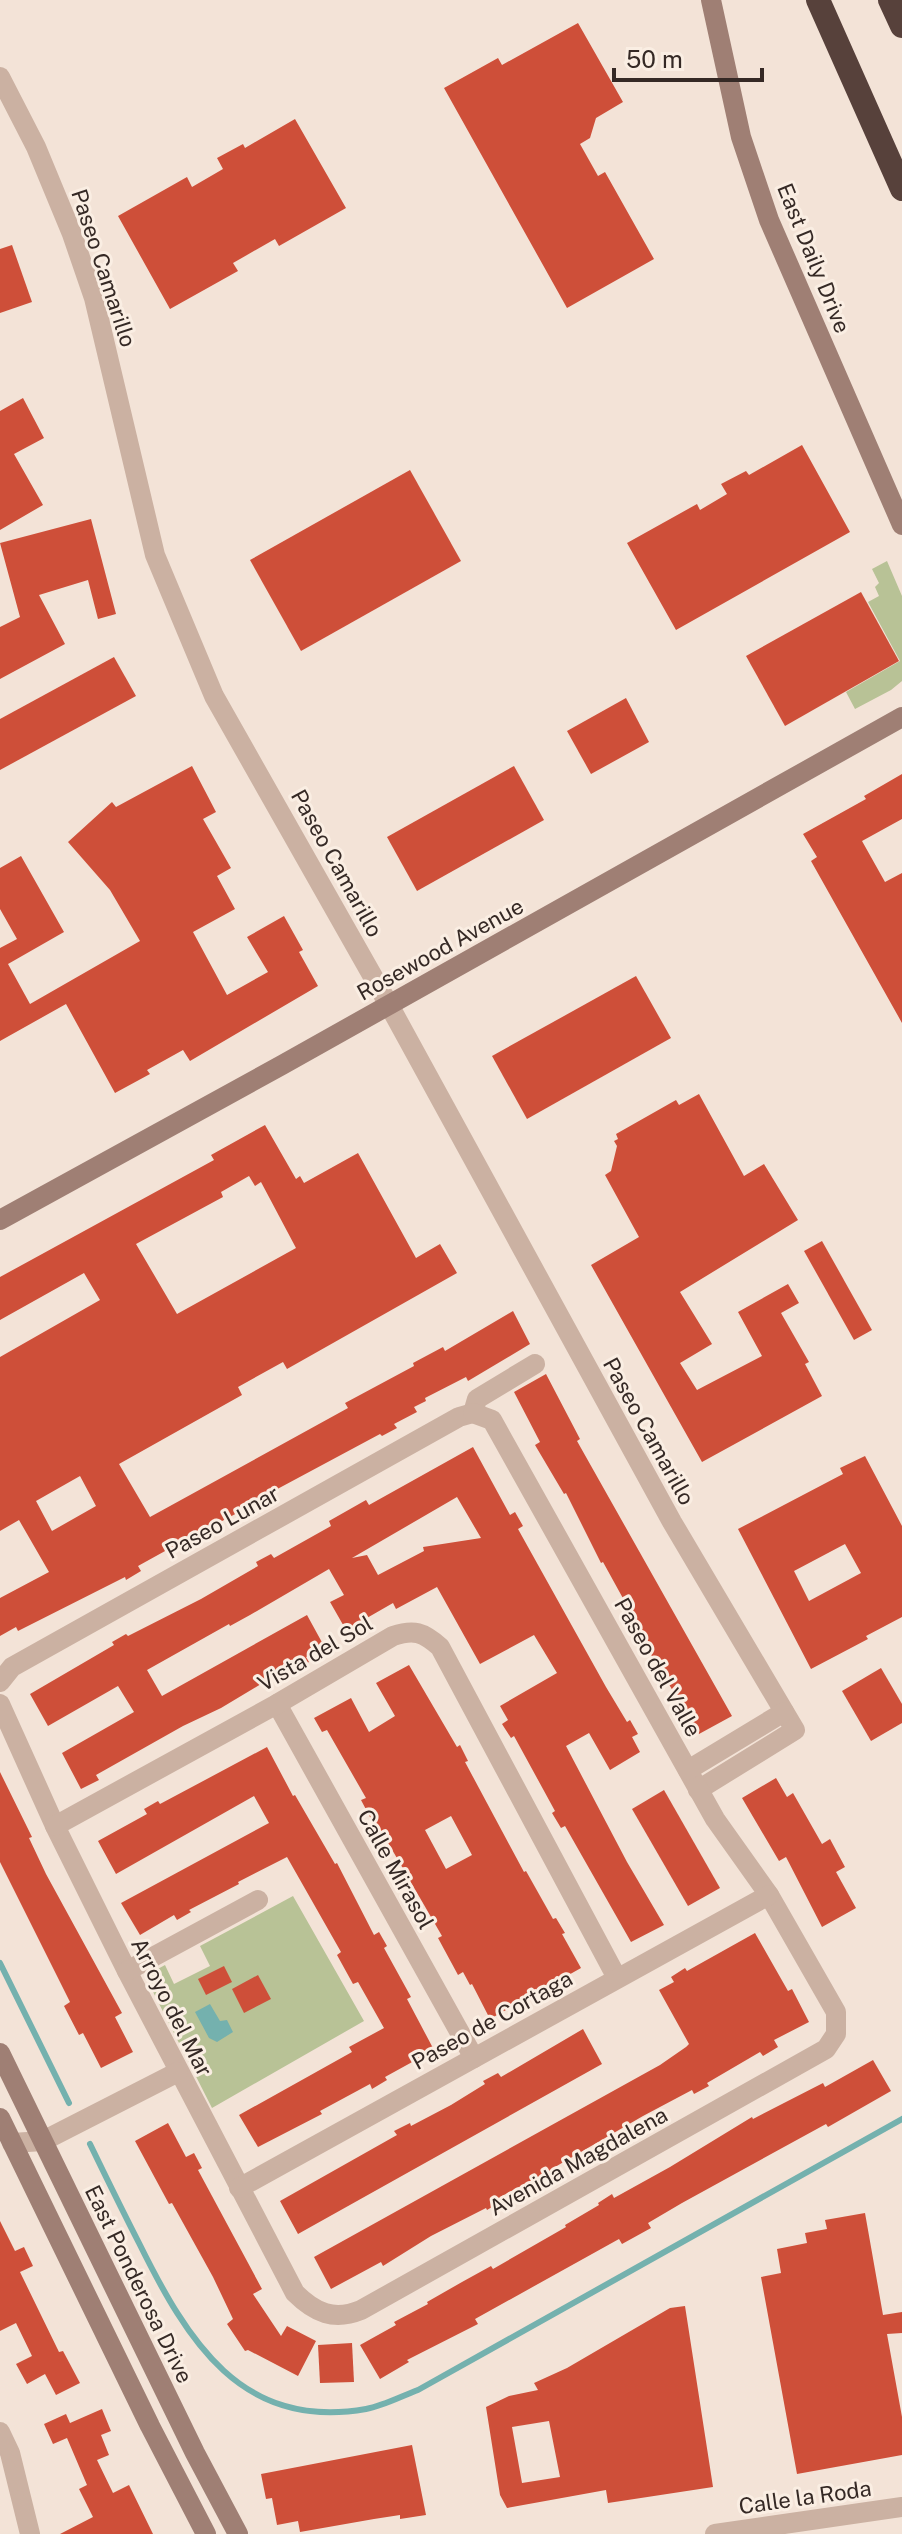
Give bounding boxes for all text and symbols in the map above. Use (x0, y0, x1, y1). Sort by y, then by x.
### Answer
scale bar (614, 32, 762, 82)
text: 50 m (626, 45, 683, 73)
street label: East Daily Drive (772, 179, 856, 337)
street label: Paseo Camarillo (66, 186, 142, 350)
street label: Paseo Camarillo (286, 785, 388, 941)
street label: Rosewood Avenue (352, 892, 528, 1006)
street label: Paseo Camarillo (598, 1353, 700, 1509)
street label: Paseo Lunar (161, 1480, 283, 1564)
street label: Paseo del Valle (609, 1593, 707, 1741)
street label: Vista del Sol (253, 1610, 377, 1696)
street label: Calle Mirasol (352, 1805, 440, 1933)
street label: Arroyo del Mar (126, 1934, 218, 2080)
street label: Paseo de Cortaga (407, 1965, 577, 2075)
street label: Avenida Magdalena (484, 2101, 672, 2221)
street label: East Ponderosa Drive (80, 2181, 198, 2387)
street label: Calle la Roda (737, 2475, 873, 2519)

